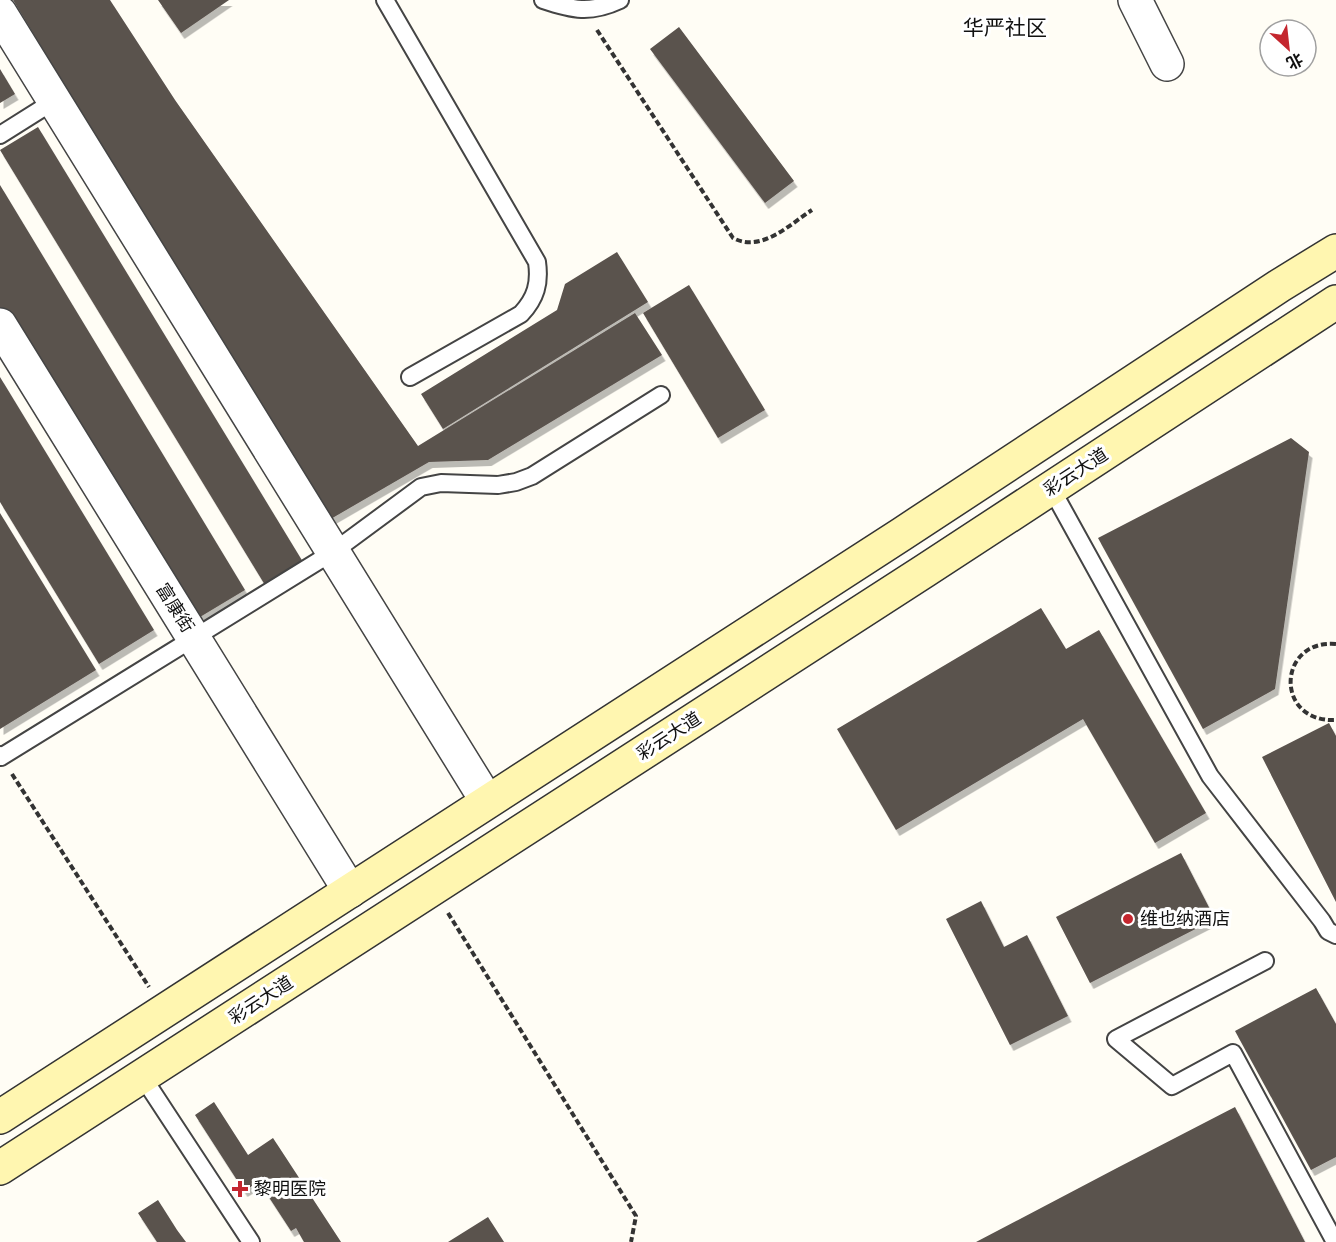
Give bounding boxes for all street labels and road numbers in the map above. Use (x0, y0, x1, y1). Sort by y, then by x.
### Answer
street label: 彩云大道 (1040, 444, 1112, 500)
street label: 富康街 (152, 580, 198, 636)
street label: 彩云大道 (633, 708, 705, 764)
street label: 彩云大道 (225, 972, 297, 1028)

